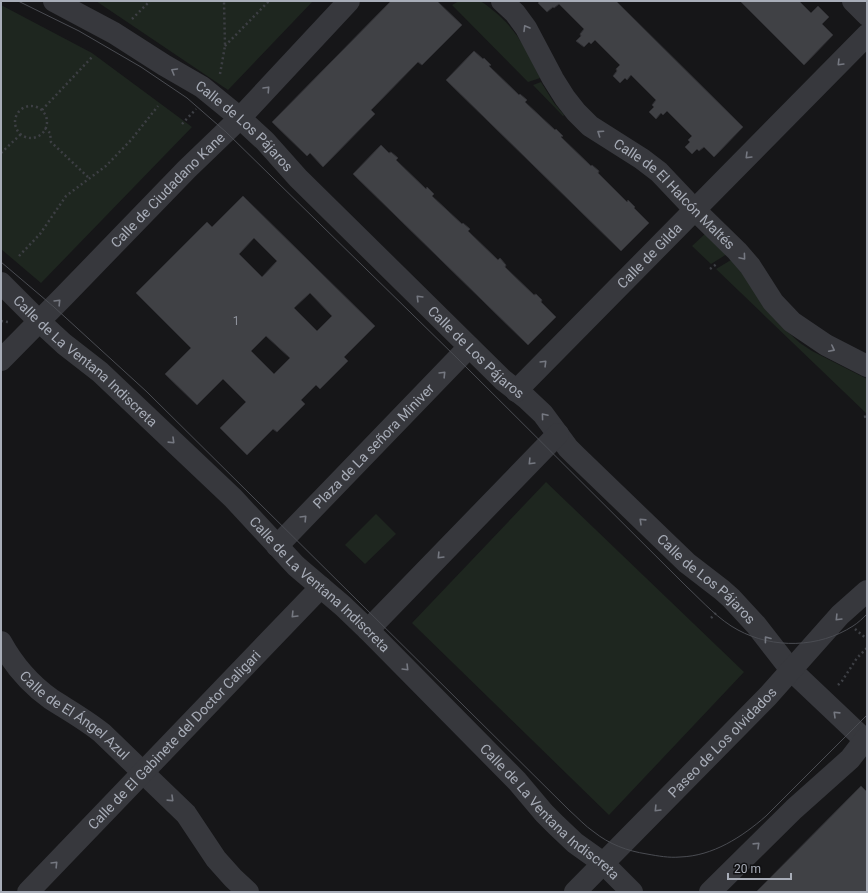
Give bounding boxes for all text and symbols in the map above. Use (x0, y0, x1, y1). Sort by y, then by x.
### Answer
one-way arrow (523, 26, 530, 33)
one-way arrow (837, 58, 845, 66)
one-way arrow (171, 69, 178, 76)
street label: Calle de Los Pájaros (193, 77, 296, 175)
one-way arrow (262, 86, 270, 94)
street label: Calle de Ciudadano Kane (107, 129, 228, 251)
one-way arrow (598, 131, 605, 138)
street label: Calle de El Halcón Maltés (611, 135, 738, 253)
one-way arrow (746, 151, 753, 159)
street label: Calle de Gilda (614, 220, 685, 292)
one-way arrow (738, 253, 745, 260)
street label: Calle de La Ventana Indiscreta (10, 292, 161, 430)
one-way arrow (416, 295, 424, 303)
one-way arrow (53, 299, 61, 307)
street label: Calle de Los Pájaros (425, 303, 527, 402)
house number: 1 (233, 314, 239, 328)
one-way arrow (828, 344, 835, 351)
one-way arrow (539, 360, 547, 368)
one-way arrow (438, 371, 446, 379)
street label: Plaza de La señora Miniver (310, 380, 437, 512)
one-way arrow (541, 413, 548, 421)
one-way arrow (167, 436, 175, 443)
one-way arrow (528, 457, 535, 465)
street label: Calle de La Ventana Indiscreta (246, 513, 393, 655)
one-way arrow (299, 515, 307, 523)
one-way arrow (639, 518, 647, 526)
street label: Calle de Los Pájaros (654, 531, 759, 627)
one-way arrow (437, 551, 445, 559)
one-way arrow (291, 610, 299, 618)
one-way arrow (836, 613, 843, 620)
one-way arrow (765, 636, 772, 643)
street label: Calle de El Gabinete del Doctor Caligari (85, 647, 264, 833)
one-way arrow (401, 663, 408, 671)
street label: Calle de El Ángel Azul (17, 668, 132, 763)
street label: Paseo de Los olvidados (665, 684, 780, 801)
one-way arrow (833, 711, 841, 718)
street label: Calle de La Ventana Indiscreta (477, 741, 623, 883)
one-way arrow (166, 795, 174, 802)
one-way arrow (654, 804, 662, 812)
one-way arrow (752, 842, 760, 850)
scale bar (728, 855, 791, 881)
one-way arrow (50, 861, 58, 869)
text: 20 m (734, 862, 761, 876)

